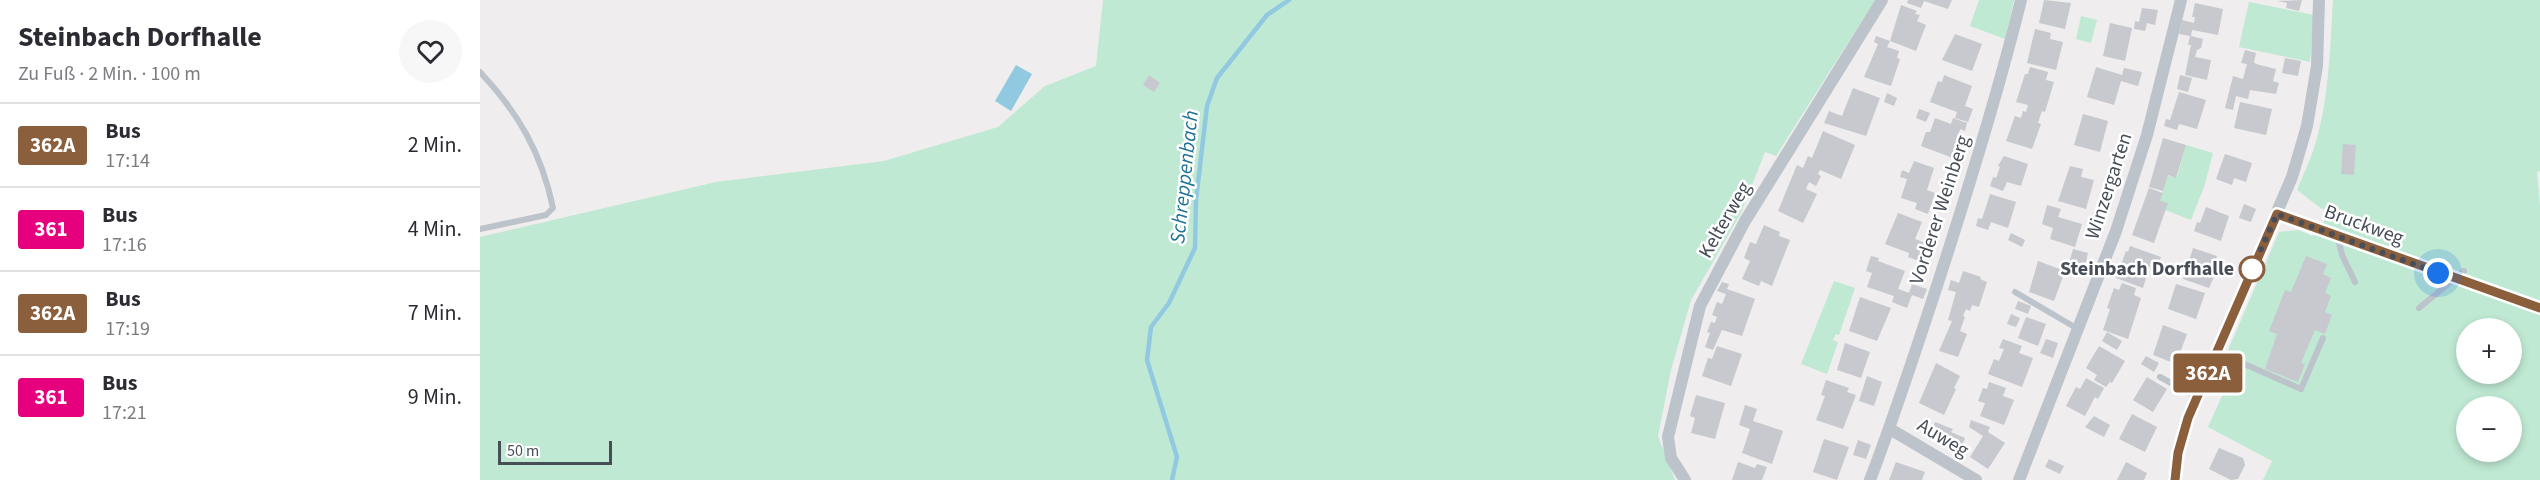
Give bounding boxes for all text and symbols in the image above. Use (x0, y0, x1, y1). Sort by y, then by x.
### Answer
text: Steinbach Dorfhalle (18, 17, 262, 57)
button: heart (399, 20, 462, 83)
text: Zu Fuß · 2 Min. · 100 m (18, 60, 201, 88)
water label: Schreppenbach (1162, 109, 1206, 245)
text: Bus (105, 115, 141, 147)
text: 2 Min. (408, 129, 462, 161)
street label: Winzergarten (2079, 129, 2139, 243)
text: 362A (30, 130, 75, 160)
street label: Vorderer Weinberg (1903, 132, 1977, 288)
text: 17:14 (105, 147, 150, 175)
street label: Kelterweg (1692, 176, 1758, 264)
street label: Bruckweg (2320, 198, 2408, 252)
text: Bus (102, 199, 138, 231)
text: 4 Min. (408, 213, 462, 245)
text: 361 (34, 214, 68, 244)
text: 17:16 (102, 231, 147, 259)
place label: Steinbach Dorfhalle (2060, 255, 2234, 283)
marker: Steinbach Dorfhalle (2239, 256, 2265, 282)
your location (2423, 258, 2453, 288)
text: Bus (105, 283, 141, 315)
text: 7 Min. (408, 297, 462, 329)
text: 362A (30, 298, 75, 328)
text: 17:19 (105, 315, 150, 343)
map controls (2456, 318, 2522, 462)
button: + (2456, 318, 2522, 384)
line badge: 362A (2166, 354, 2250, 392)
text: 362A (2185, 358, 2231, 388)
text: Bus (102, 367, 138, 399)
text: 9 Min. (408, 381, 462, 413)
text: 361 (34, 382, 68, 412)
button: − (2456, 396, 2522, 462)
text: 17:21 (102, 399, 147, 427)
street label: Auweg (1912, 412, 1974, 464)
scale bar (498, 438, 612, 466)
text: 50 m (507, 440, 539, 462)

